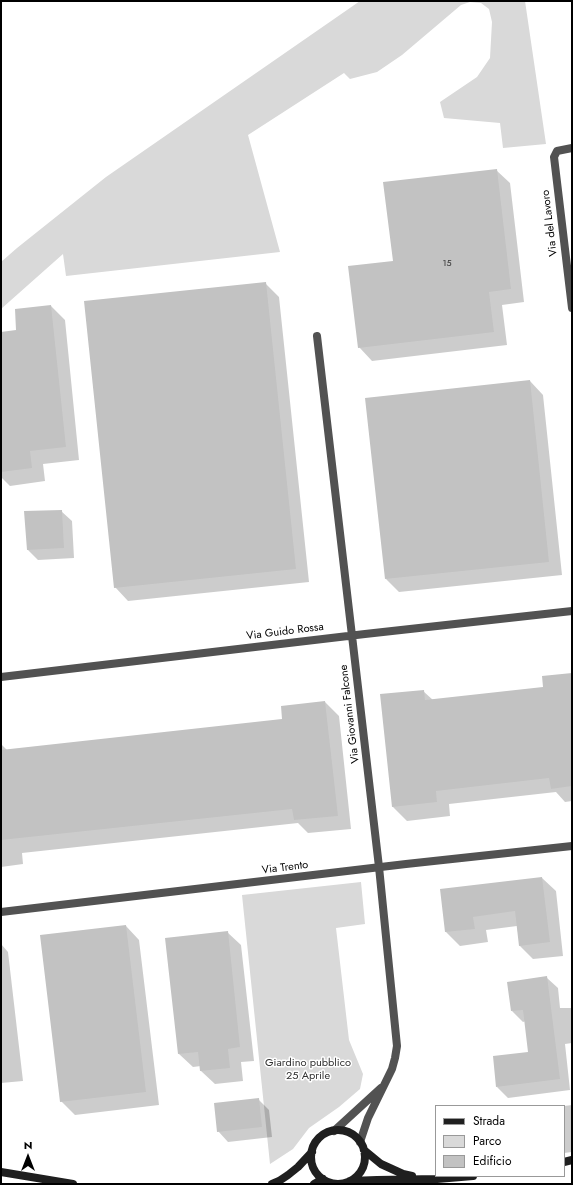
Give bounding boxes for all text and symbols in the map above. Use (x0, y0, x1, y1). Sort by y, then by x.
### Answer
street label: Via del Lavoro (539, 189, 561, 257)
house number: 15 (442, 259, 452, 269)
street label: Via Guido Rossa (246, 621, 324, 643)
street label: Via Giovanni Falcone (337, 664, 363, 764)
street label: Via Trento (261, 859, 309, 877)
park label: Giardino pubblico 25 Aprile (265, 1056, 351, 1082)
legend (435, 1105, 565, 1177)
text: Strada (473, 1112, 505, 1130)
text: Parco (473, 1132, 501, 1150)
north arrow (8, 1137, 48, 1177)
text: N (24, 1137, 32, 1153)
text: Edificio (473, 1152, 512, 1170)

